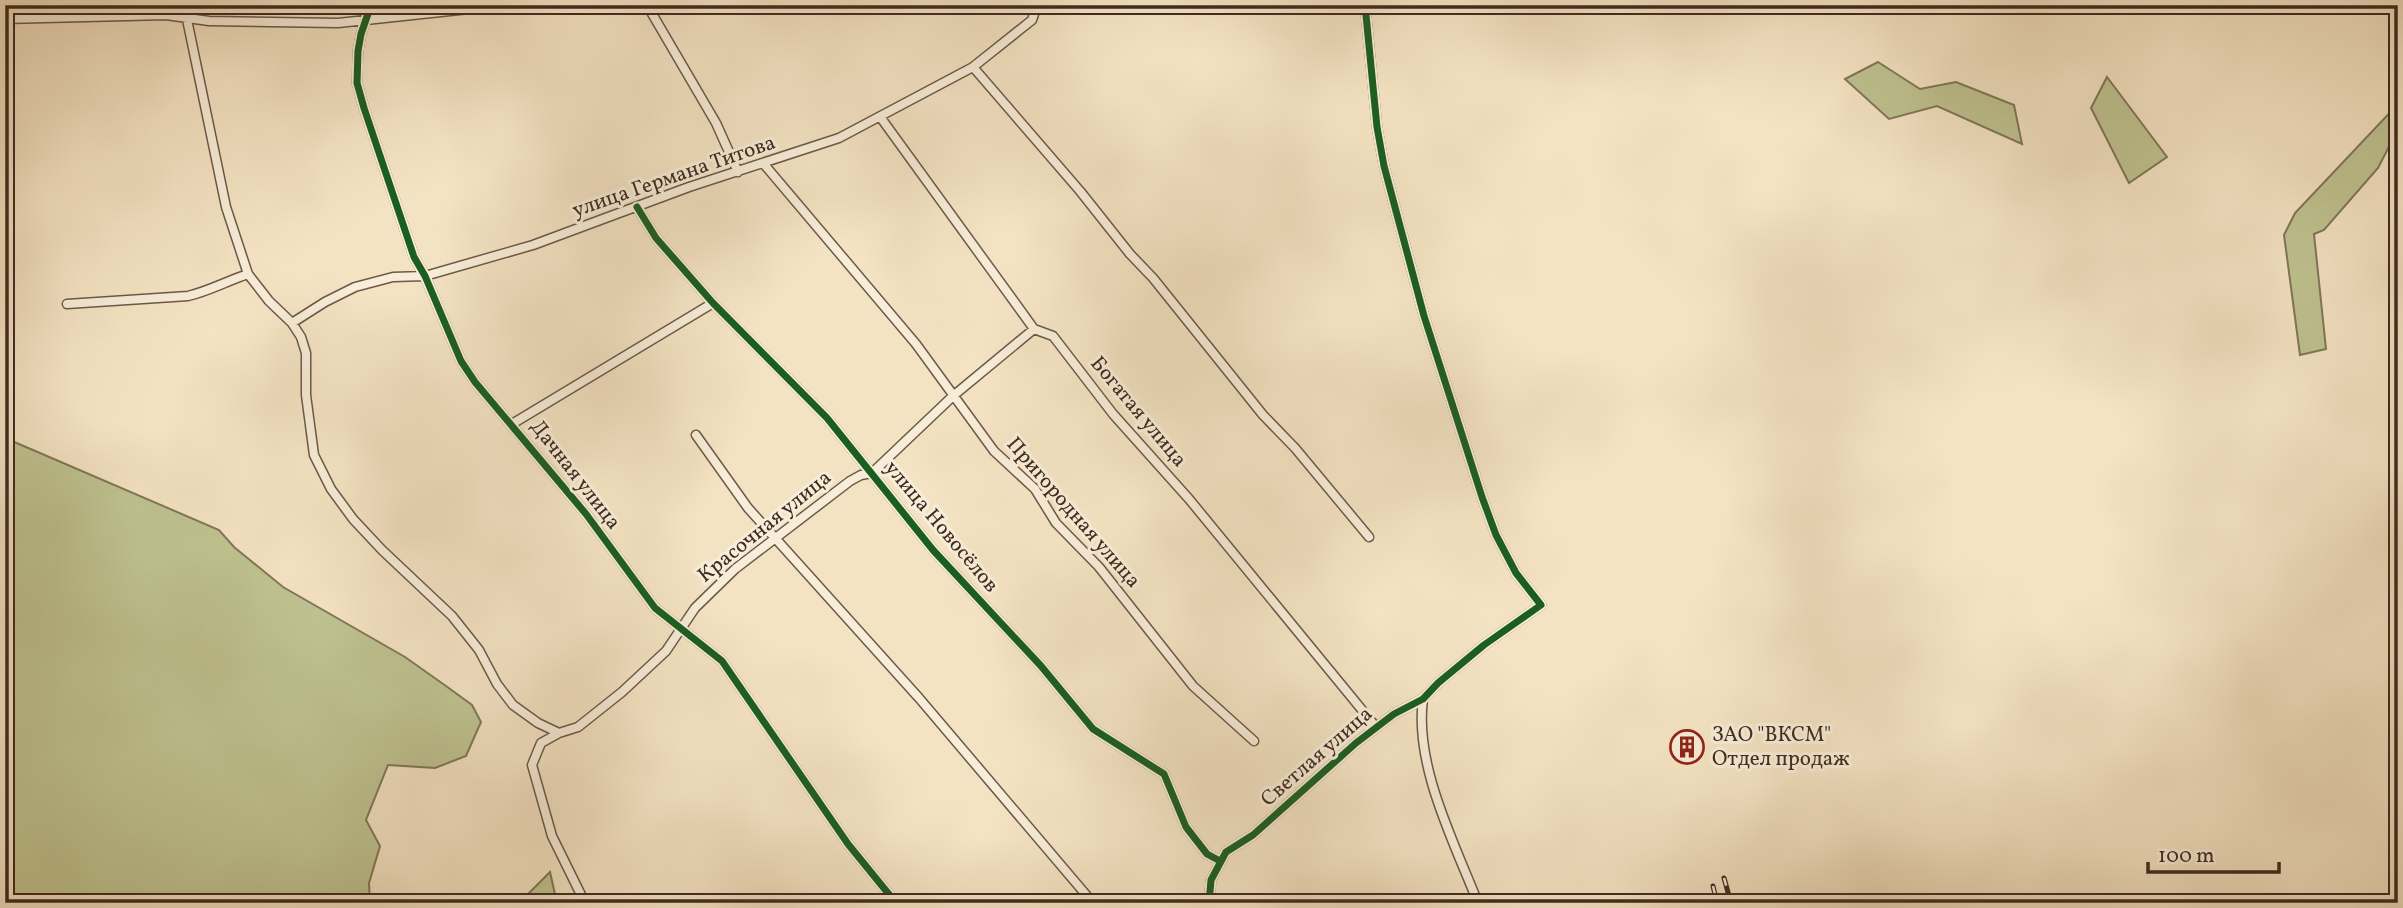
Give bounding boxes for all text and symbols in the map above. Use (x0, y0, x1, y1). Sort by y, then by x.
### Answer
street label: улица Германа Титова (568, 129, 780, 225)
street label: Богатая улица (1083, 350, 1193, 474)
street label: Дачная улица (523, 414, 627, 536)
street label: Пригородная улица (999, 431, 1147, 595)
street label: улица Новосёлов (877, 455, 1005, 599)
street label: Красочная улица (692, 464, 838, 590)
street label: Светлая улица (1255, 700, 1379, 814)
place label: ЗАО "ВКСМ" Отдел продаж (1712, 721, 1850, 774)
building icon: ЗАО "ВКСМ" Отдел продаж (1668, 728, 1706, 766)
scale bar (2148, 831, 2279, 875)
text: 100 m (2158, 842, 2215, 871)

